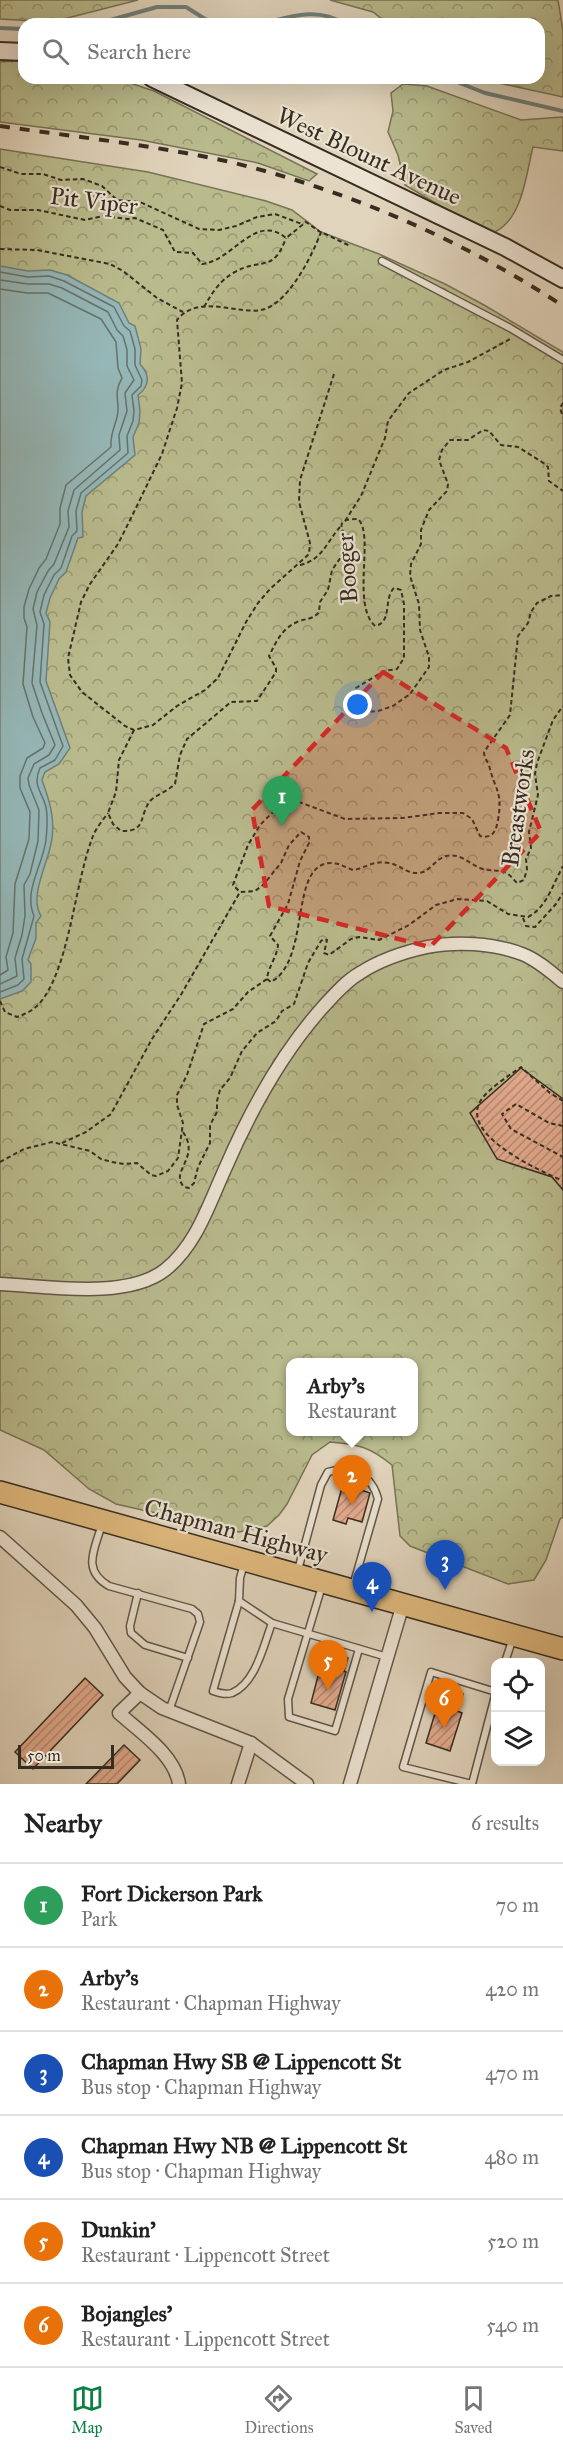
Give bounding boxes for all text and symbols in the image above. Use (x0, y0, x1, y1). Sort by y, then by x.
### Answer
search box (18, 18, 545, 84)
icon: search (39, 35, 72, 68)
text: Search here (87, 38, 191, 65)
street label: West Blount Avenue (272, 100, 466, 212)
street label: Pit Viper (48, 181, 140, 221)
street label: Booger (330, 532, 364, 604)
your location (343, 690, 372, 719)
street label: Breastworks (495, 747, 541, 869)
pin: 1 (262, 776, 302, 826)
popup (286, 1358, 418, 1436)
text: Arby's (307, 1372, 365, 1399)
text: Restaurant (307, 1399, 397, 1423)
pin: 2 (332, 1456, 372, 1505)
street label: Chapman Highway (141, 1492, 332, 1570)
pin: 3 (426, 1540, 464, 1590)
pin: 4 (352, 1562, 392, 1612)
pin: 5 (308, 1640, 348, 1690)
map controls (491, 1658, 545, 1766)
button: locate (491, 1658, 545, 1712)
pin: 6 (424, 1678, 464, 1728)
button: layers (491, 1712, 545, 1766)
scale bar (18, 1742, 114, 1770)
text: 50 m (27, 1746, 61, 1765)
text: Nearby (24, 1807, 102, 1839)
text: 6 results (471, 1811, 539, 1835)
text: Fort Dickerson Park (81, 1880, 263, 1907)
text: 1 (40, 1893, 47, 1917)
text: 70 m (496, 1893, 539, 1917)
text: Park (81, 1907, 117, 1931)
text: Arby's (81, 1964, 139, 1991)
text: 2 (39, 1977, 48, 2001)
text: 420 m (485, 1977, 539, 2001)
text: Restaurant · Chapman Highway (81, 1991, 341, 2015)
text: Chapman Hwy SB @ Lippencott St (81, 2048, 401, 2075)
text: 3 (40, 2061, 48, 2085)
text: 470 m (485, 2061, 539, 2085)
text: Bus stop · Chapman Highway (81, 2075, 321, 2099)
text: Chapman Hwy NB @ Lippencott St (81, 2132, 407, 2159)
text: 4 (38, 2145, 49, 2169)
text: 480 m (484, 2145, 539, 2169)
text: Bus stop · Chapman Highway (81, 2159, 321, 2183)
text: Dunkin' (81, 2216, 156, 2243)
text: 5 (39, 2229, 48, 2253)
text: 520 m (487, 2229, 539, 2253)
text: Restaurant · Lippencott Street (81, 2243, 330, 2267)
text: Bojangles' (81, 2300, 172, 2327)
text: 6 (38, 2313, 49, 2337)
text: 540 m (486, 2313, 539, 2337)
text: Restaurant · Lippencott Street (81, 2327, 330, 2351)
tab: Map (71, 2382, 104, 2437)
tab: Directions (245, 2382, 313, 2437)
tab: Saved (454, 2382, 492, 2437)

